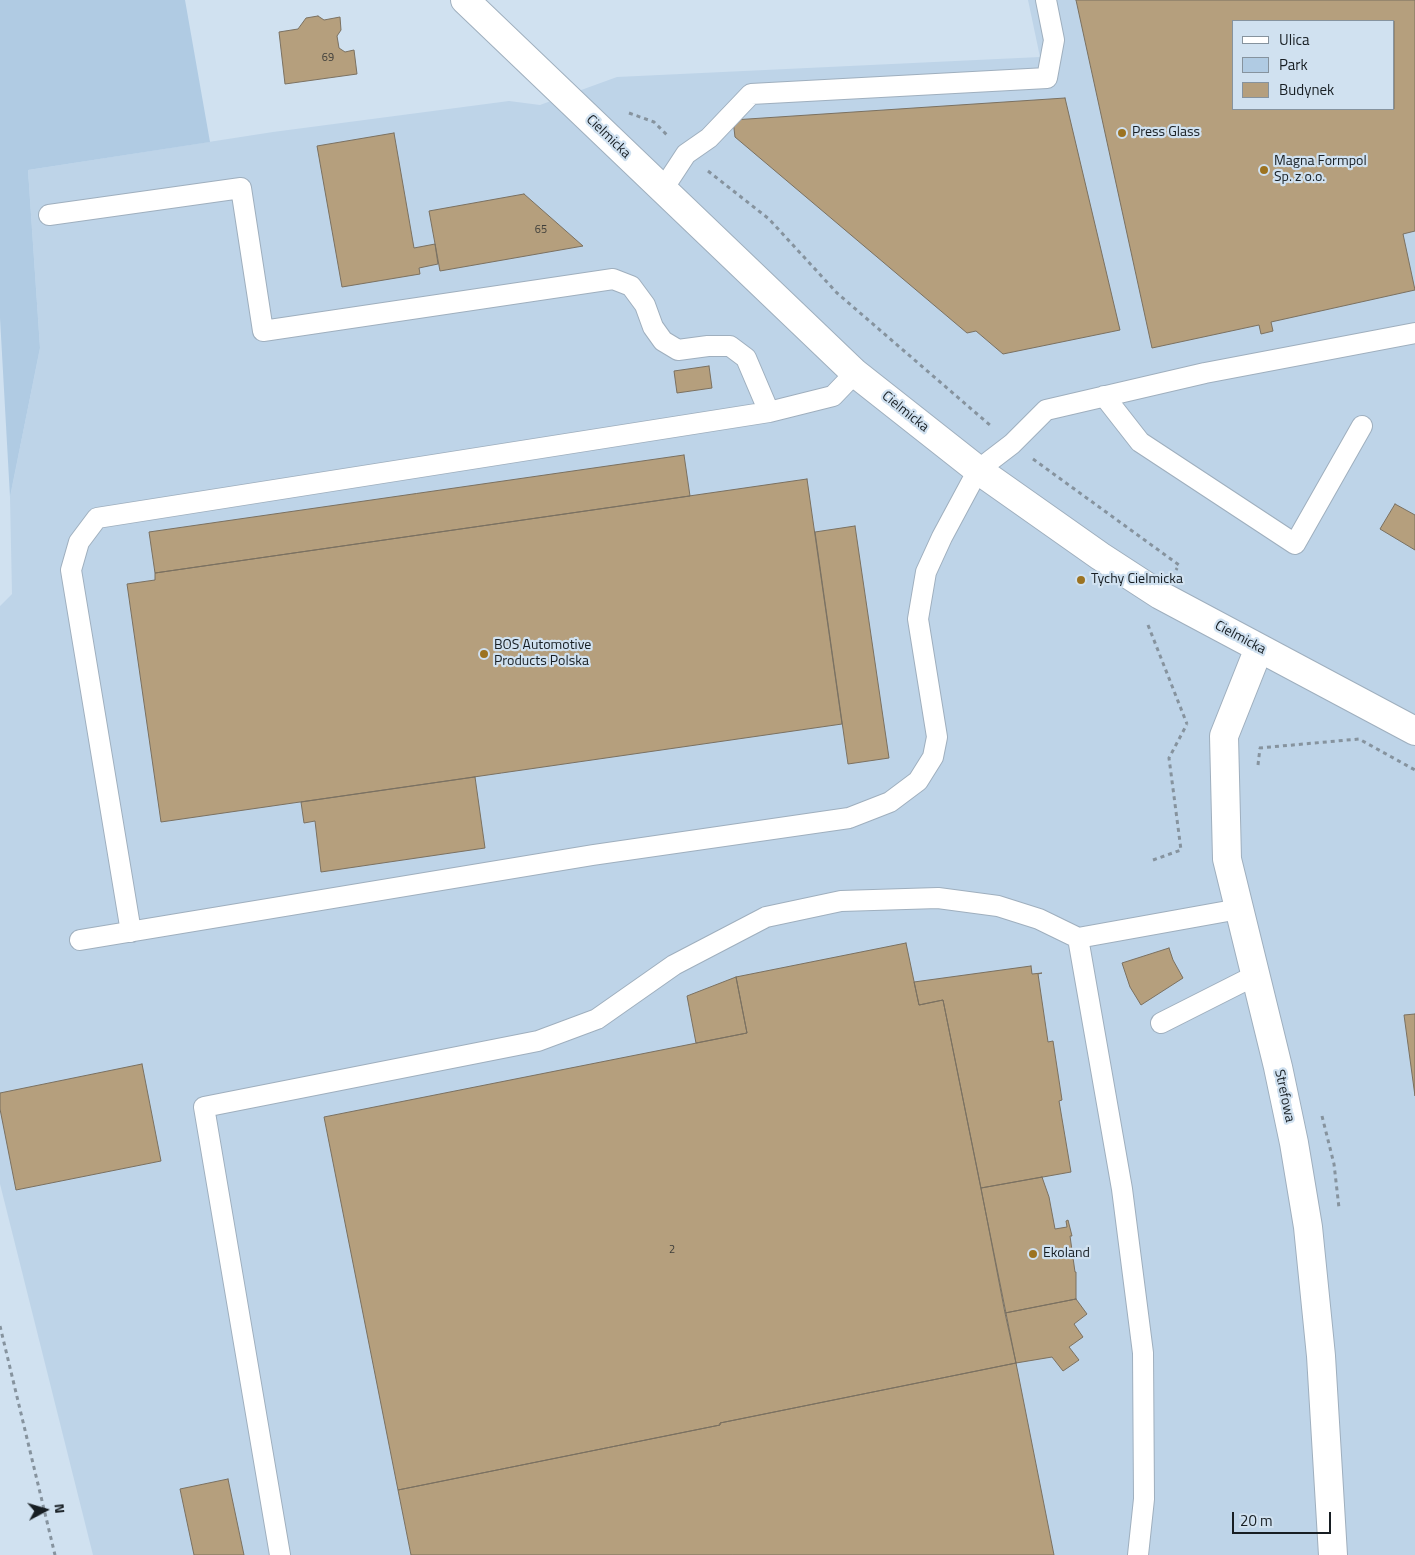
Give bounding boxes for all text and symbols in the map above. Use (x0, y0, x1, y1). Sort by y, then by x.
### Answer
legend (1232, 20, 1395, 110)
text: Ulica (1279, 28, 1309, 51)
house number: 69 (322, 51, 334, 65)
text: Park (1279, 53, 1308, 76)
text: Budynek (1279, 78, 1334, 101)
street label: Cielmicka (582, 112, 634, 162)
place label: Press Glass (1132, 125, 1200, 141)
marker: Press Glass (1116, 127, 1128, 139)
place label: Magna Formpol Sp. z o.o. (1274, 154, 1367, 186)
marker: Magna Formpol Sp. z o.o. (1258, 164, 1270, 176)
house number: 65 (535, 223, 547, 237)
street label: Cielmicka (878, 388, 932, 436)
place label: Tychy Cielmicka (1091, 572, 1183, 588)
marker: Tychy Cielmicka (1075, 574, 1087, 586)
street label: Cielmicka (1212, 618, 1268, 658)
place label: BOS Automotive Products Polska (494, 638, 591, 670)
marker: BOS Automotive Products Polska (478, 648, 490, 660)
street label: Strefowa (1270, 1068, 1298, 1124)
house number: 2 (669, 1243, 675, 1257)
place label: Ekoland (1043, 1246, 1090, 1262)
marker: Ekoland (1027, 1248, 1039, 1260)
north arrow (20, 1485, 70, 1535)
text: N (49, 1502, 71, 1514)
scale bar (1235, 1502, 1334, 1534)
text: 20 m (1240, 1509, 1273, 1532)

